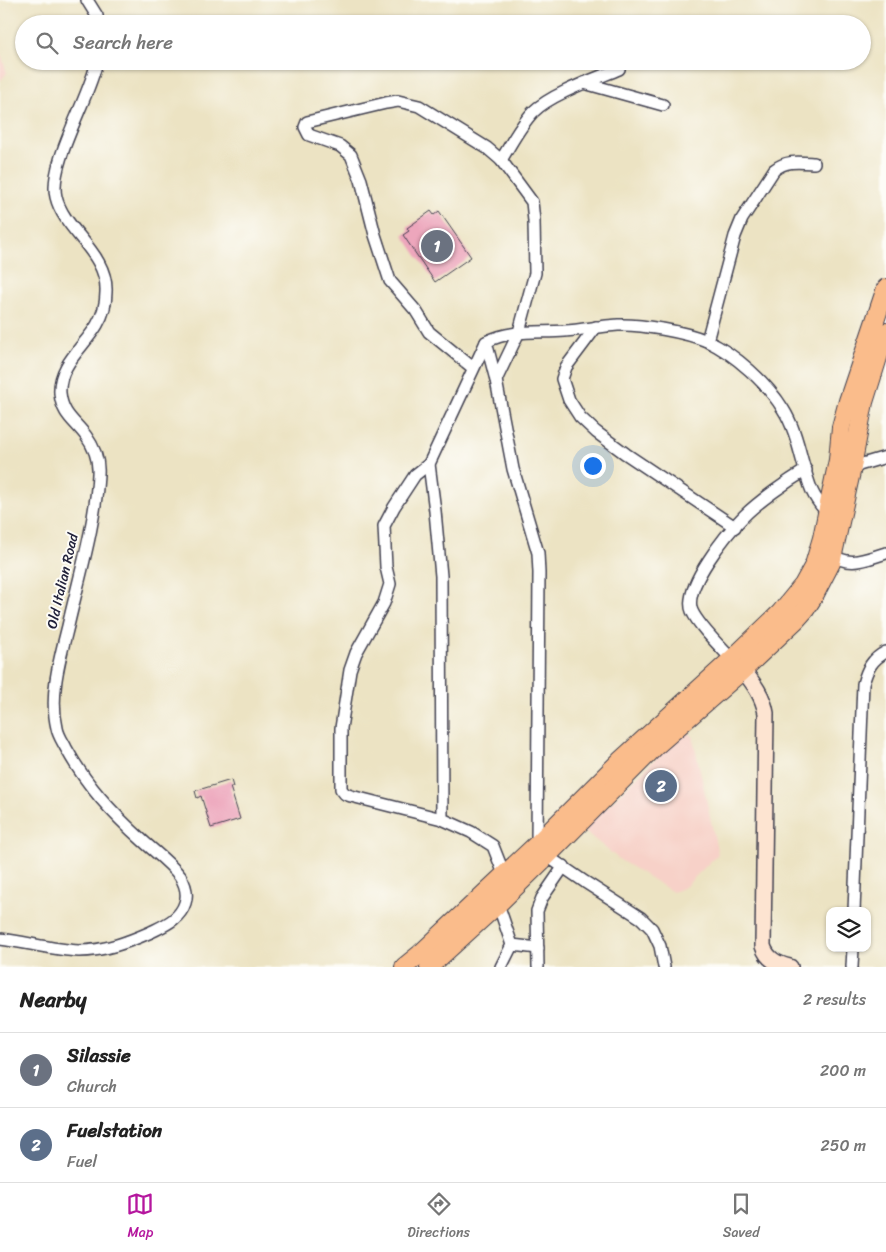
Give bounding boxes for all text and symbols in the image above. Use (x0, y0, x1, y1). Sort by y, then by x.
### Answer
search box (15, 15, 871, 70)
text: Search here (73, 26, 173, 59)
icon: search (33, 29, 61, 57)
pin: 1 (421, 227, 453, 265)
your location (580, 453, 606, 479)
street label: Old Italian Road (39, 529, 86, 631)
pin: 2 (645, 767, 677, 805)
map controls (826, 907, 871, 952)
button: layers (826, 907, 871, 952)
text: Nearby (20, 981, 86, 1019)
text: 2 results (803, 985, 866, 1014)
text: Silassie (67, 1039, 131, 1072)
text: 1 (33, 1056, 39, 1085)
text: 200 m (820, 1056, 866, 1085)
text: Church (67, 1072, 117, 1101)
text: Fuelstation (67, 1114, 162, 1147)
text: 2 (31, 1131, 41, 1160)
text: 250 m (820, 1131, 866, 1160)
text: Fuel (67, 1147, 97, 1176)
tab: Map (126, 1190, 154, 1245)
tab: Directions (407, 1190, 470, 1245)
tab: Saved (723, 1190, 760, 1245)

